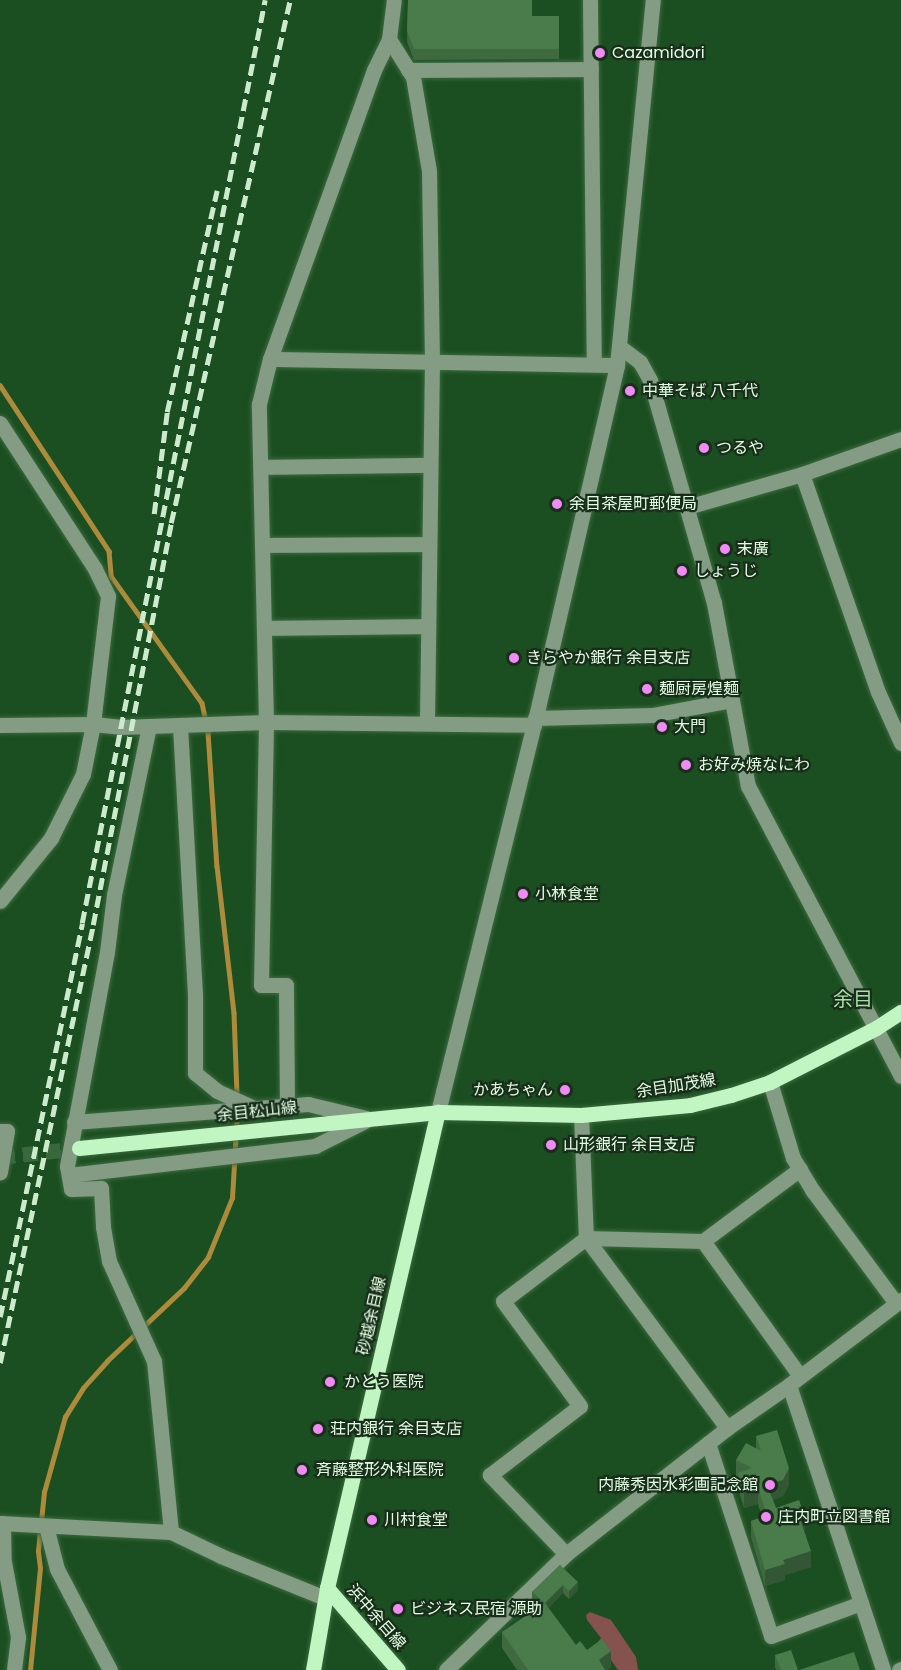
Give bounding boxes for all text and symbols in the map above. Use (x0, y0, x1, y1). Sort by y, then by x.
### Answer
place label: Cazamidori (612, 43, 705, 63)
marker: Cazamidori (593, 46, 607, 60)
place label: 中華そば 八千代 (642, 381, 758, 401)
marker: 中華そば 八千代 (623, 384, 637, 398)
place label: つるや (716, 438, 764, 458)
marker: つるや (697, 441, 711, 455)
place label: 余目茶屋町郵便局 (569, 494, 697, 514)
marker: 余目茶屋町郵便局 (550, 497, 564, 511)
place label: 末廣 (737, 539, 769, 559)
marker: 末廣 (718, 542, 732, 556)
place label: しょうじ (694, 561, 758, 581)
marker: しょうじ (675, 564, 689, 578)
place label: きらやか銀行 余目支店 (526, 648, 690, 668)
marker: きらやか銀行 余目支店 (507, 651, 521, 665)
place label: 麺厨房煌麺 (659, 679, 739, 699)
marker: 麺厨房煌麺 (640, 682, 654, 696)
place label: 大門 (674, 717, 706, 737)
marker: 大門 (655, 720, 669, 734)
place label: お好み焼なにわ (698, 755, 810, 775)
marker: お好み焼なにわ (679, 758, 693, 772)
place label: 小林食堂 (535, 884, 599, 904)
marker: 小林食堂 (516, 887, 530, 901)
district label: 余目 (833, 987, 873, 1011)
street label: 余目加茂線 (635, 1070, 717, 1102)
place label: かあちゃん (473, 1080, 553, 1100)
marker: かあちゃん (558, 1083, 572, 1097)
street label: 余目松山線 (216, 1098, 298, 1126)
place label: 山形銀行 余目支店 (563, 1135, 695, 1155)
marker: 山形銀行 余目支店 (544, 1138, 558, 1152)
street label: 砂越余目線 (354, 1275, 390, 1357)
place label: かとう医院 (344, 1372, 424, 1392)
marker: かとう医院 (321, 1373, 339, 1391)
place label: 荘内銀行 余目支店 (330, 1419, 462, 1439)
marker: 荘内銀行 余目支店 (311, 1422, 325, 1436)
place label: 斉藤整形外科医院 (316, 1460, 444, 1480)
marker: 斉藤整形外科医院 (293, 1461, 311, 1479)
place label: 内藤秀因水彩画記念館 (598, 1475, 758, 1495)
marker: 内藤秀因水彩画記念館 (763, 1478, 777, 1492)
place label: 庄内町立図書館 (778, 1507, 890, 1527)
place label: 川村食堂 (384, 1510, 448, 1530)
marker: 庄内町立図書館 (759, 1510, 773, 1524)
marker: 川村食堂 (365, 1513, 379, 1527)
street label: 浜中余目線 (343, 1581, 409, 1653)
place label: ビジネス民宿 源助 (410, 1599, 542, 1619)
marker: ビジネス民宿 源助 (391, 1602, 405, 1616)

